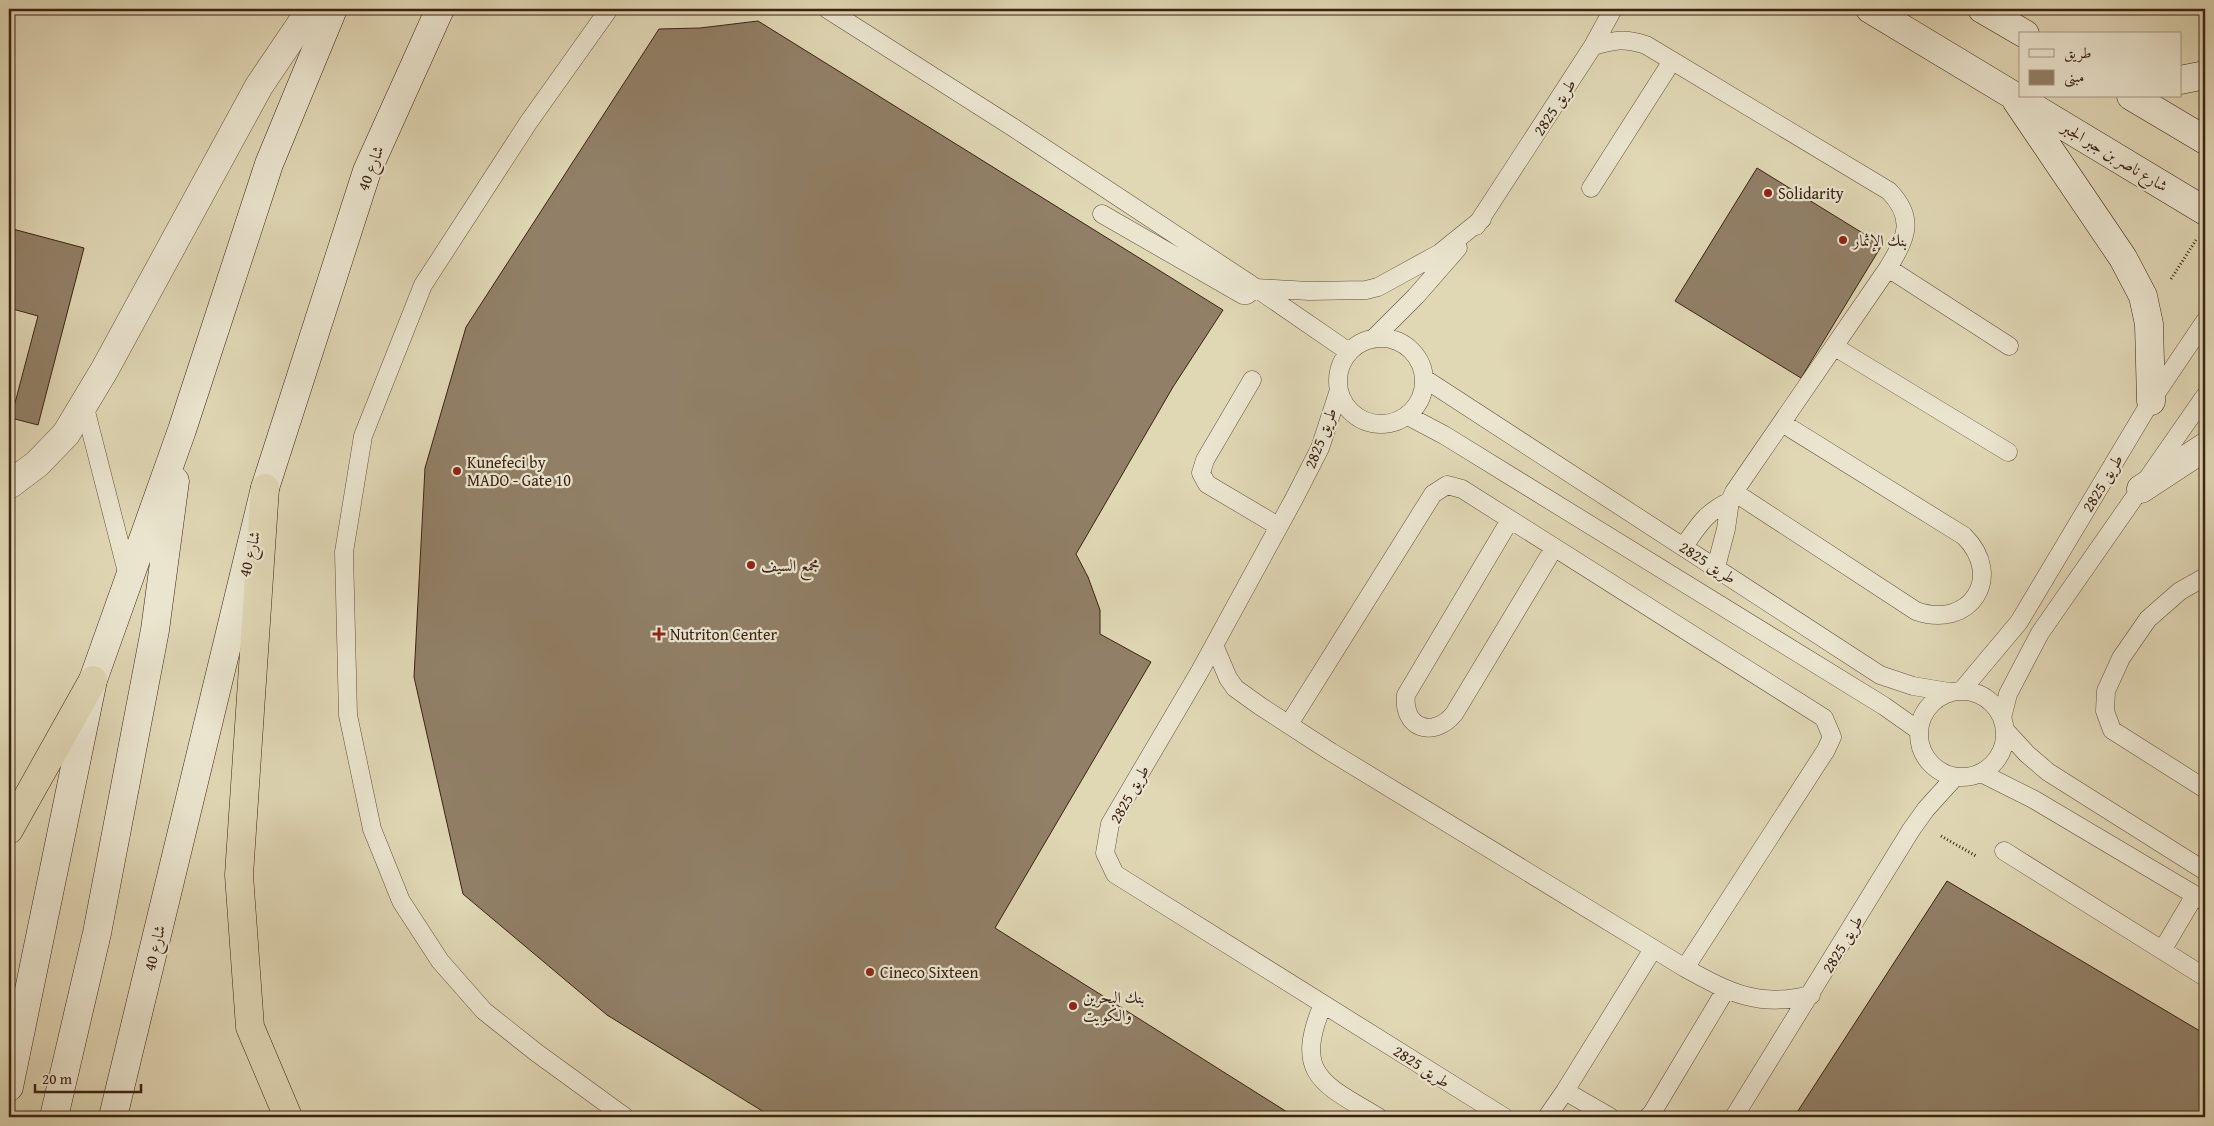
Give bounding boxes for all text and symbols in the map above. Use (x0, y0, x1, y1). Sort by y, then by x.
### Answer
legend (2019, 32, 2182, 98)
text: طريق (2064, 42, 2091, 63)
text: مبنى (2064, 66, 2084, 88)
street label: طريق 2825 (1527, 74, 1581, 140)
street label: شارع ناصر بن جبر الجبر (2055, 114, 2173, 199)
street label: شارع 40 (350, 142, 391, 195)
place label: Solidarity (1778, 181, 1844, 205)
marker: Solidarity (1762, 187, 1774, 199)
place label: بنك الإثمار (1851, 228, 1907, 252)
marker: بنك الإثمار (1837, 234, 1849, 246)
street label: طريق 2825 (1297, 404, 1343, 472)
place label: Kunefeci by MADO - Gate 10 (467, 450, 571, 492)
street label: طريق 2825 (2075, 450, 2129, 516)
marker: Kunefeci by MADO - Gate 10 (451, 465, 463, 477)
street label: شارع 40 (232, 528, 268, 580)
street label: طريق 2825 (1675, 535, 1741, 589)
place label: مجمع السيف (761, 553, 819, 581)
marker: مجمع السيف (745, 559, 757, 571)
place label: Nutriton Center (670, 622, 778, 646)
marker: Nutriton Center (652, 627, 666, 641)
street label: طريق 2825 (1103, 760, 1155, 828)
street label: طريق 2825 (1815, 911, 1869, 977)
street label: شارع 40 (137, 922, 173, 974)
place label: Cineco Sixteen (880, 960, 979, 984)
marker: Cineco Sixteen (864, 966, 876, 978)
place label: بنك البحرين والكويت (1083, 985, 1144, 1027)
marker: بنك البحرين والكويت (1067, 1000, 1079, 1012)
street label: طريق 2825 (1389, 1039, 1455, 1093)
scale bar (35, 1061, 141, 1093)
text: 20 m (42, 1068, 73, 1089)

